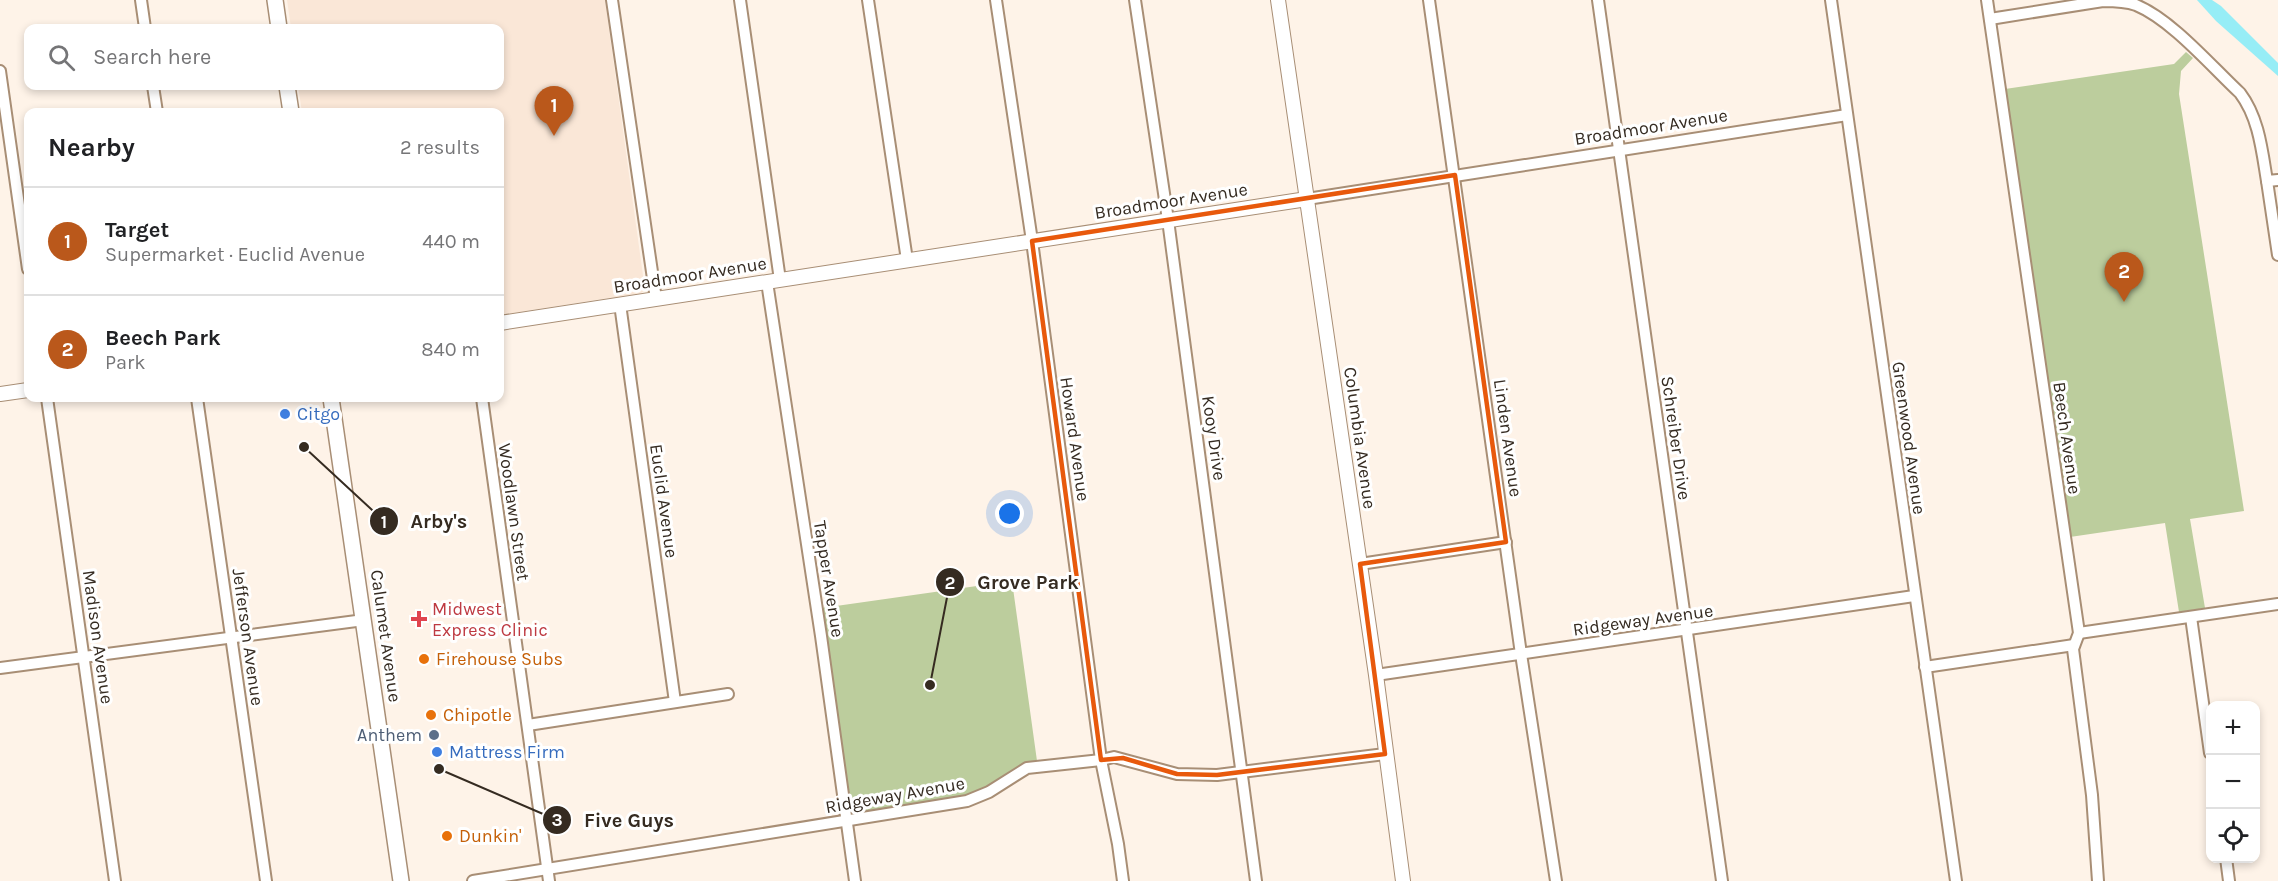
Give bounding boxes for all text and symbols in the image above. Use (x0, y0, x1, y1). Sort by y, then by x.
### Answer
search box (24, 24, 504, 90)
icon: search (45, 41, 78, 74)
text: Search here (93, 44, 211, 70)
pin: 1 (534, 86, 574, 136)
street label: Broadmoor Avenue (1573, 104, 1729, 150)
text: Nearby (48, 132, 135, 163)
text: 2 results (400, 136, 480, 159)
street label: Broadmoor Avenue (1093, 178, 1249, 224)
text: Target (105, 217, 169, 243)
text: 1 (64, 230, 71, 253)
text: 440 m (422, 230, 480, 253)
text: Supermarket · Euclid Avenue (105, 243, 365, 266)
street label: Broadmoor Avenue (612, 252, 768, 298)
pin: 2 (2104, 252, 2144, 302)
text: Beech Park (105, 325, 221, 351)
text: 2 (61, 338, 74, 361)
text: 840 m (421, 338, 480, 361)
text: Park (105, 351, 146, 374)
street label: Greenwood Avenue (1887, 360, 1931, 516)
street label: Columbia Avenue (1339, 366, 1381, 510)
street label: Howard Avenue (1055, 375, 1095, 503)
street label: Schreiber Drive (1656, 375, 1696, 501)
street label: Linden Avenue (1489, 378, 1527, 498)
street label: Beech Avenue (2048, 380, 2086, 496)
street label: Kooy Drive (1197, 394, 1231, 482)
place label: Citgo (297, 403, 340, 425)
marker: Citgo (278, 407, 292, 421)
street label: Woodlawn Street (493, 442, 535, 582)
street label: Euclid Avenue (645, 443, 683, 559)
your location (995, 499, 1024, 528)
callout: Arby's (369, 502, 480, 540)
text: Arby's (411, 510, 467, 533)
text: 1 (381, 511, 387, 533)
street label: Tapper Avenue (809, 519, 849, 639)
callout: Grove Park (935, 563, 1091, 601)
street label: Jefferson Avenue (227, 567, 269, 707)
street label: Calumet Avenue (366, 568, 406, 704)
street label: Madison Avenue (78, 569, 118, 705)
text: Grove Park (977, 571, 1079, 594)
text: 2 (945, 572, 955, 594)
place label: Midwest Express Clinic (432, 598, 548, 641)
street label: Ridgeway Avenue (1572, 599, 1714, 641)
marker: Midwest Express Clinic (410, 610, 428, 628)
place label: Firehouse Subs (436, 648, 563, 670)
marker: Firehouse Subs (417, 652, 431, 666)
map controls (2206, 701, 2260, 863)
button: + (2206, 701, 2260, 755)
place label: Chipotle (443, 704, 512, 726)
marker: Chipotle (424, 708, 438, 722)
place label: Anthem (357, 724, 422, 746)
marker: Anthem (427, 728, 441, 742)
place label: Mattress Firm (449, 741, 565, 763)
marker: Mattress Firm (430, 745, 444, 759)
button: − (2206, 755, 2260, 809)
street label: Ridgeway Avenue (824, 772, 966, 818)
callout: Five Guys (542, 801, 686, 839)
text: 3 (551, 809, 563, 831)
text: Five Guys (584, 809, 674, 832)
button: locate (2206, 809, 2260, 863)
place label: Dunkin' (459, 825, 521, 847)
marker: Dunkin' (440, 829, 454, 843)

